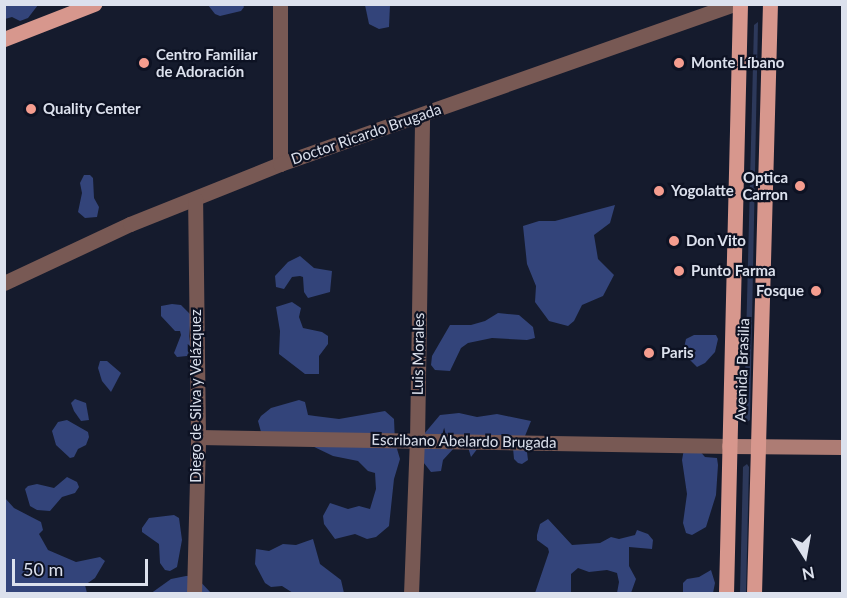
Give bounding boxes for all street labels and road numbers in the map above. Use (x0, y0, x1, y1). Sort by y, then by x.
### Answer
street label: Doctor Ricardo Brugada (288, 100, 444, 168)
street label: Diego de Silva y Velázquez (187, 309, 205, 483)
street label: Luis Morales (408, 313, 428, 395)
street label: Avenida Brasilia (731, 318, 753, 422)
street label: Escribano Abelardo Brugada (371, 430, 557, 452)

